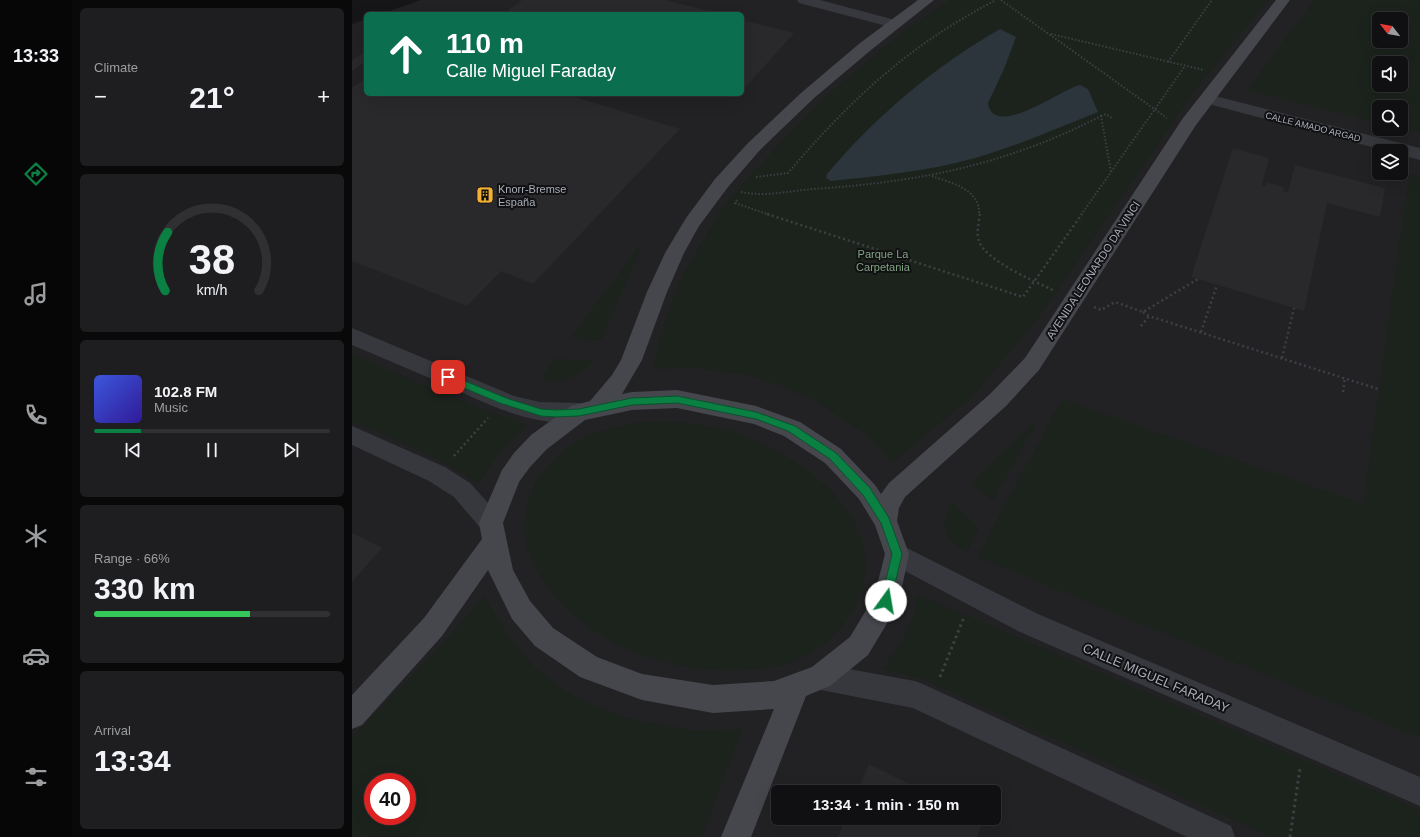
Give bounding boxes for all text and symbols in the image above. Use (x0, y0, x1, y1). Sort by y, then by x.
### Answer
north arrow (1372, 12, 1408, 48)
map controls (1372, 12, 1408, 180)
icon: ahead (380, 28, 432, 80)
text: 110 m (446, 28, 524, 59)
text: 13:33 (13, 46, 59, 66)
button: sound (1372, 56, 1408, 92)
text: Climate (94, 60, 138, 75)
text: Calle Miguel Faraday (446, 61, 616, 81)
text: 21° (189, 81, 235, 114)
text: − (94, 84, 107, 109)
text: + (317, 84, 330, 109)
button: search (1372, 100, 1408, 136)
street label: CALLE AMADO ARGAD (1264, 110, 1362, 144)
button: layers (1372, 144, 1408, 180)
icon: directions (22, 160, 50, 188)
place label: Knorr-Bremse España (498, 183, 566, 208)
building icon: Knorr-Bremse España (475, 185, 495, 205)
street label: AVENIDA LEONARDO DA VINCI (1044, 199, 1142, 341)
text: 38 (189, 235, 235, 282)
park label: Parque La Carpetania (856, 248, 911, 273)
icon: music (22, 280, 50, 308)
text: km/h (197, 281, 228, 297)
pin (431, 360, 465, 394)
icon: arrive (437, 366, 459, 388)
text: 102.8 FM (154, 383, 217, 400)
text: Music (154, 400, 188, 415)
icon: phone (22, 401, 50, 429)
icon: previous (122, 439, 144, 461)
icon: pause (201, 439, 223, 461)
icon: next (280, 439, 302, 461)
icon: climate (22, 522, 50, 550)
text: Range · 66% (94, 551, 170, 566)
text: 330 km (94, 572, 196, 605)
position arrow (865, 580, 907, 622)
street label: CALLE MIGUEL FARADAY (1081, 640, 1232, 716)
icon: car (22, 642, 50, 670)
text: Arrival (94, 723, 131, 738)
text: 13:34 (94, 744, 171, 777)
icon: filters (22, 763, 50, 791)
speed limit sign: 40 (364, 773, 416, 825)
text: 13:34 · 1 min · 150 m (813, 796, 959, 813)

